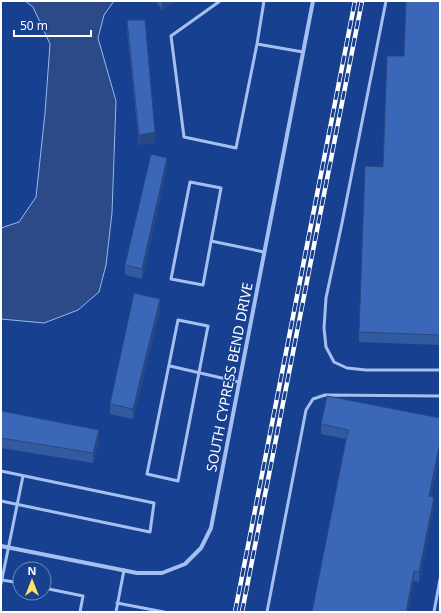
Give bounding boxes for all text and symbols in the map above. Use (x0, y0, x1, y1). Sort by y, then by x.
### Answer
scale bar (14, 12, 91, 38)
text: 50 m (20, 17, 48, 34)
street label: SOUTH CYPRESS BEND DRIVE (201, 281, 257, 473)
north arrow (12, 561, 52, 601)
text: N (28, 563, 36, 578)

